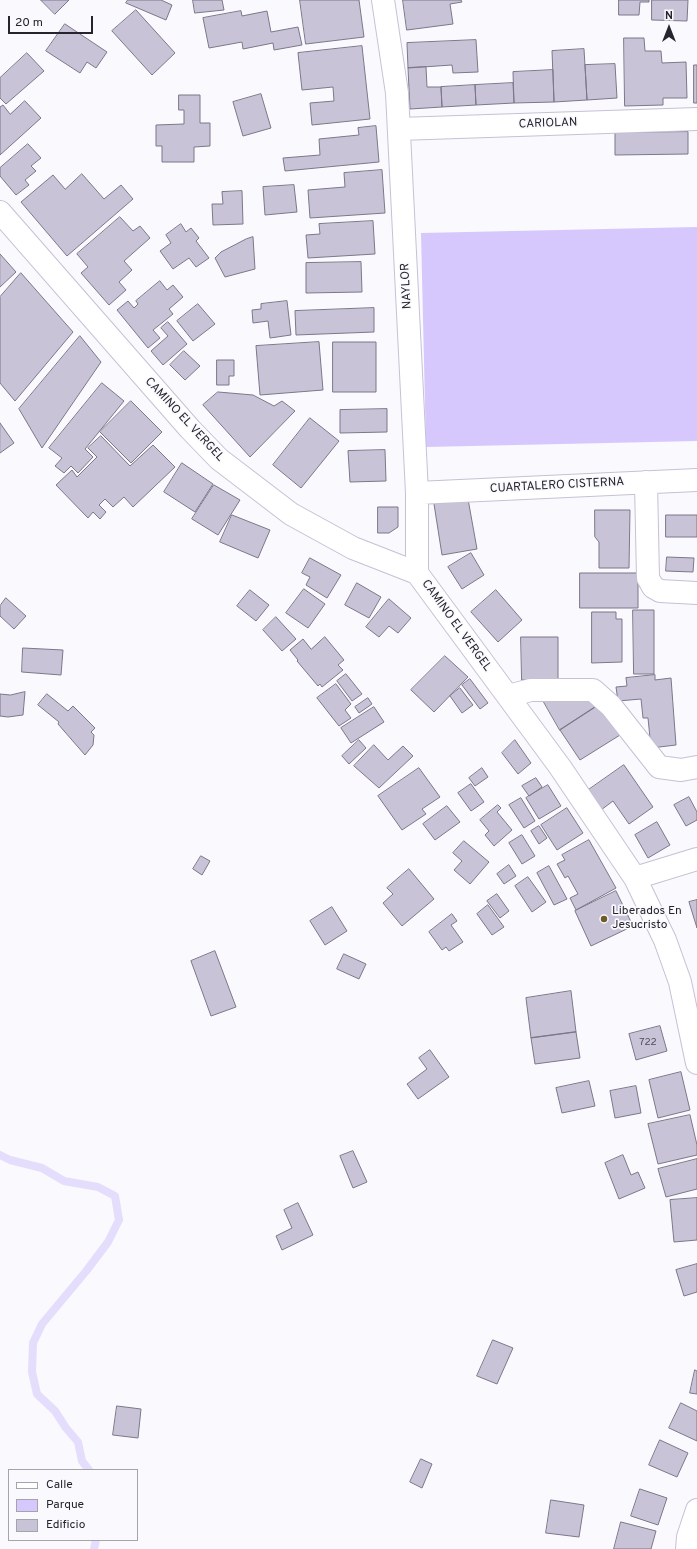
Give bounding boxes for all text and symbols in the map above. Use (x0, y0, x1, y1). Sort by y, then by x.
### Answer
scale bar (10, 8, 95, 34)
north arrow (649, 8, 689, 48)
text: N (665, 9, 673, 23)
text: 20 m (15, 15, 43, 31)
street label: CARIOLAN (518, 116, 578, 132)
street label: NAYLOR (399, 263, 415, 309)
street label: CAMINO EL VERGEL (141, 375, 227, 465)
street label: CUARTALERO CISTERNA (489, 475, 625, 497)
street label: CAMINO EL VERGEL (418, 577, 494, 675)
place label: Liberados En Jesucristo (612, 905, 682, 933)
marker: Liberados En Jesucristo (599, 914, 609, 924)
house number: 722 (639, 1037, 657, 1049)
legend (8, 1469, 138, 1541)
text: Calle (46, 1477, 73, 1493)
text: Parque (46, 1497, 84, 1513)
text: Edificio (46, 1517, 85, 1533)

